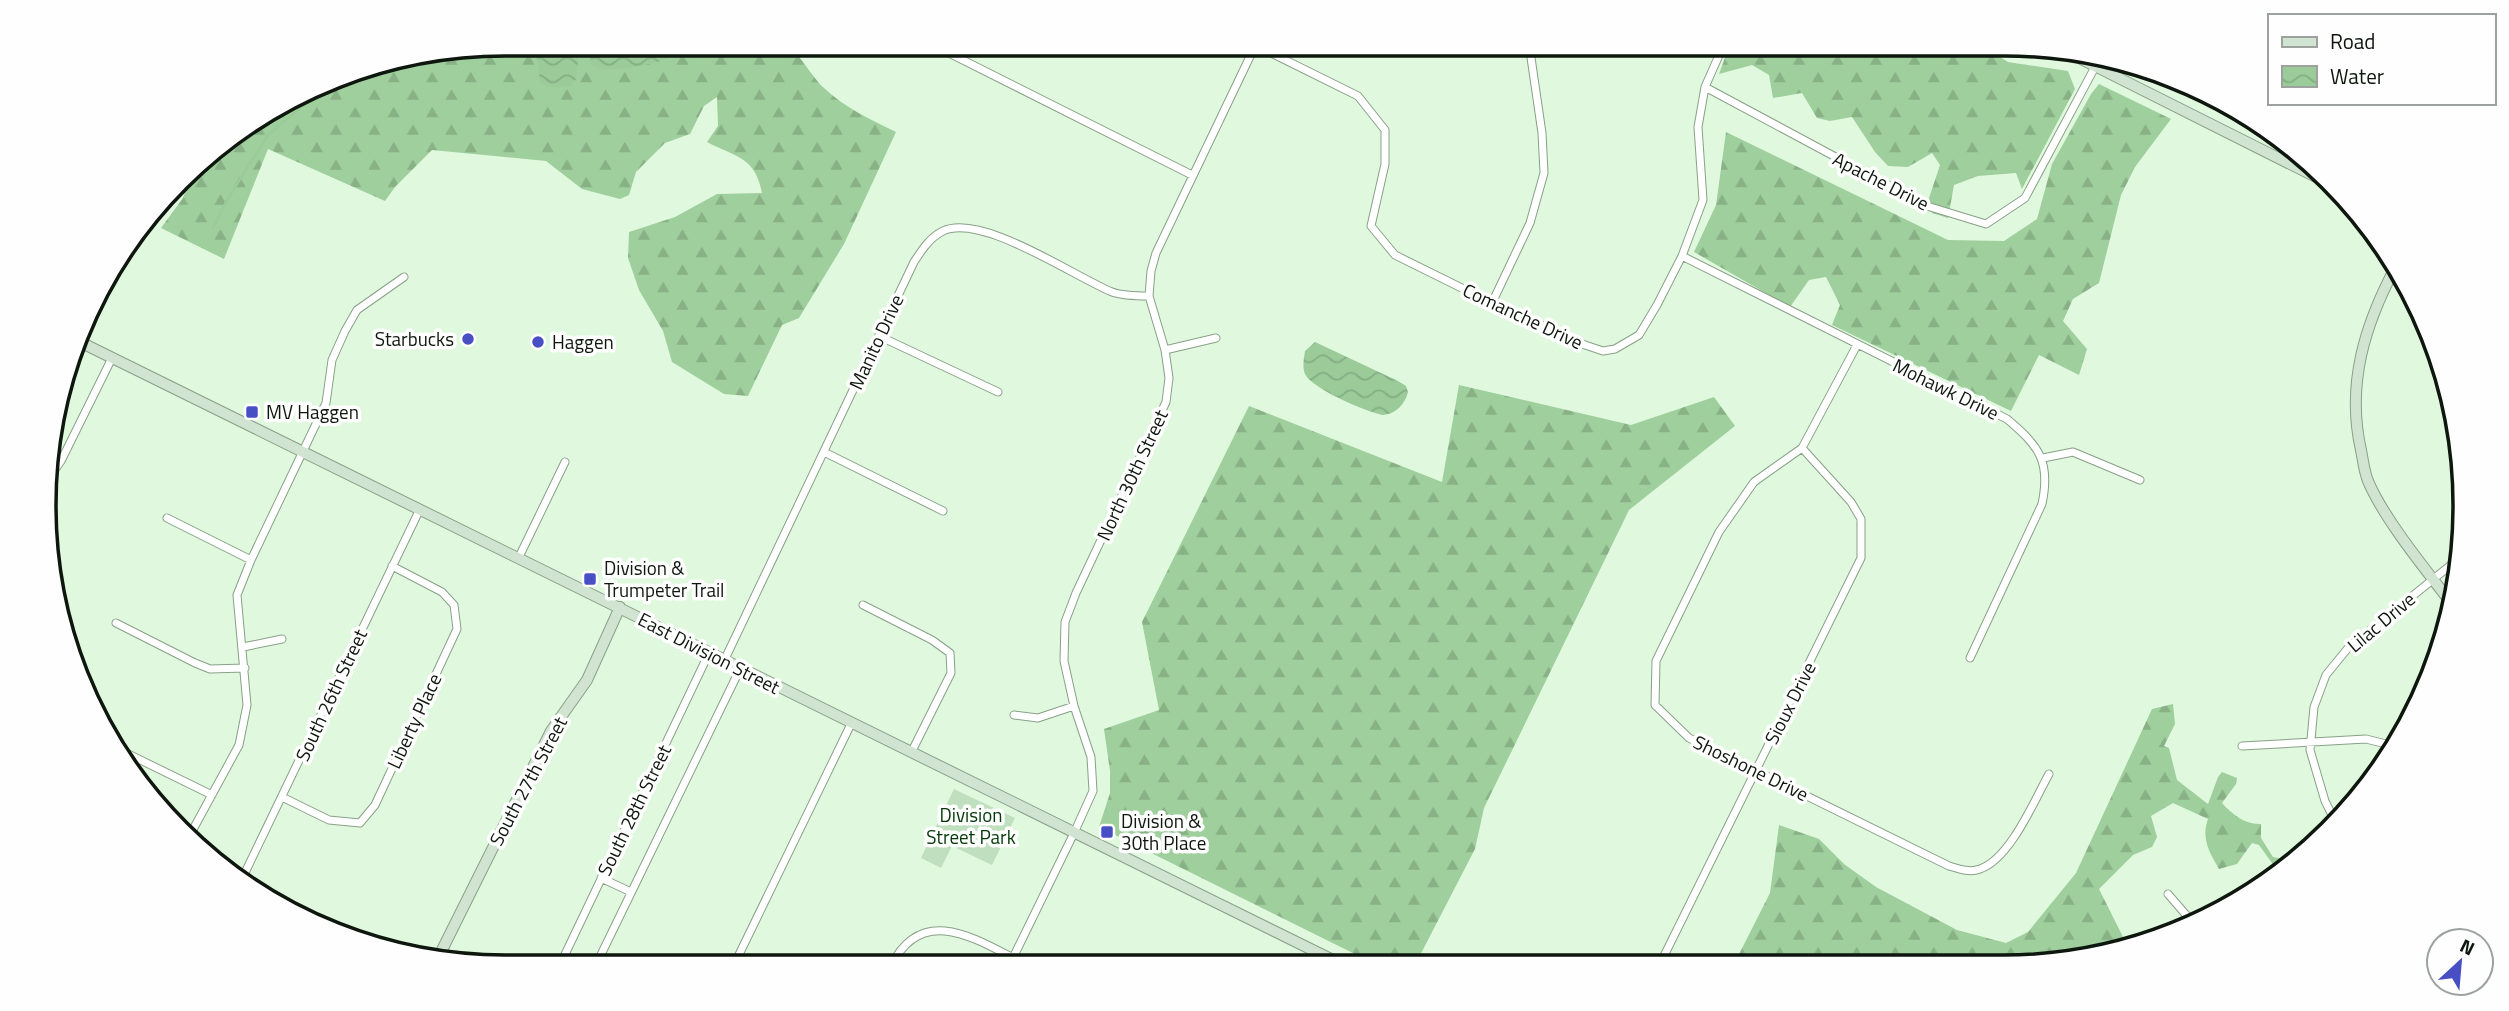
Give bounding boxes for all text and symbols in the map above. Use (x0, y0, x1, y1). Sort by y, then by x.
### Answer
legend (2268, 14, 2495, 105)
text: Road (2330, 25, 2375, 57)
text: Water (2330, 60, 2384, 92)
street label: Apache Drive (1828, 144, 1934, 217)
street label: Comanche Drive (1458, 275, 1588, 356)
street label: Manito Drive (841, 289, 910, 394)
place label: Starbucks (375, 324, 454, 353)
place label: Haggen (552, 327, 614, 356)
marker: Starbucks (460, 331, 476, 347)
marker: Haggen (530, 334, 546, 350)
street label: Mohawk Drive (1888, 350, 2004, 427)
place label: MV Haggen (266, 397, 359, 426)
marker: MV Haggen (244, 404, 260, 420)
street label: North 30th Street (1088, 404, 1175, 545)
place label: Division & Trumpeter Trail (604, 553, 724, 604)
marker: Division & Trumpeter Trail (582, 571, 598, 587)
street label: Lilac Drive (2340, 584, 2421, 659)
street label: East Division Street (633, 604, 786, 701)
street label: South 26th Street (287, 624, 374, 766)
street label: Sioux Drive (1756, 657, 1823, 749)
street label: Liberty Place (379, 668, 448, 773)
street label: South 27th Street (481, 711, 574, 851)
street label: Shoshone Drive (1689, 727, 1814, 808)
street label: South 28th Street (589, 739, 678, 880)
park label: Division Street Park (926, 800, 1016, 851)
place label: Division & 30th Place (1121, 806, 1206, 857)
marker: Division & 30th Place (1099, 824, 1115, 840)
north arrow (2425, 927, 2495, 997)
text: N (2455, 930, 2480, 962)

